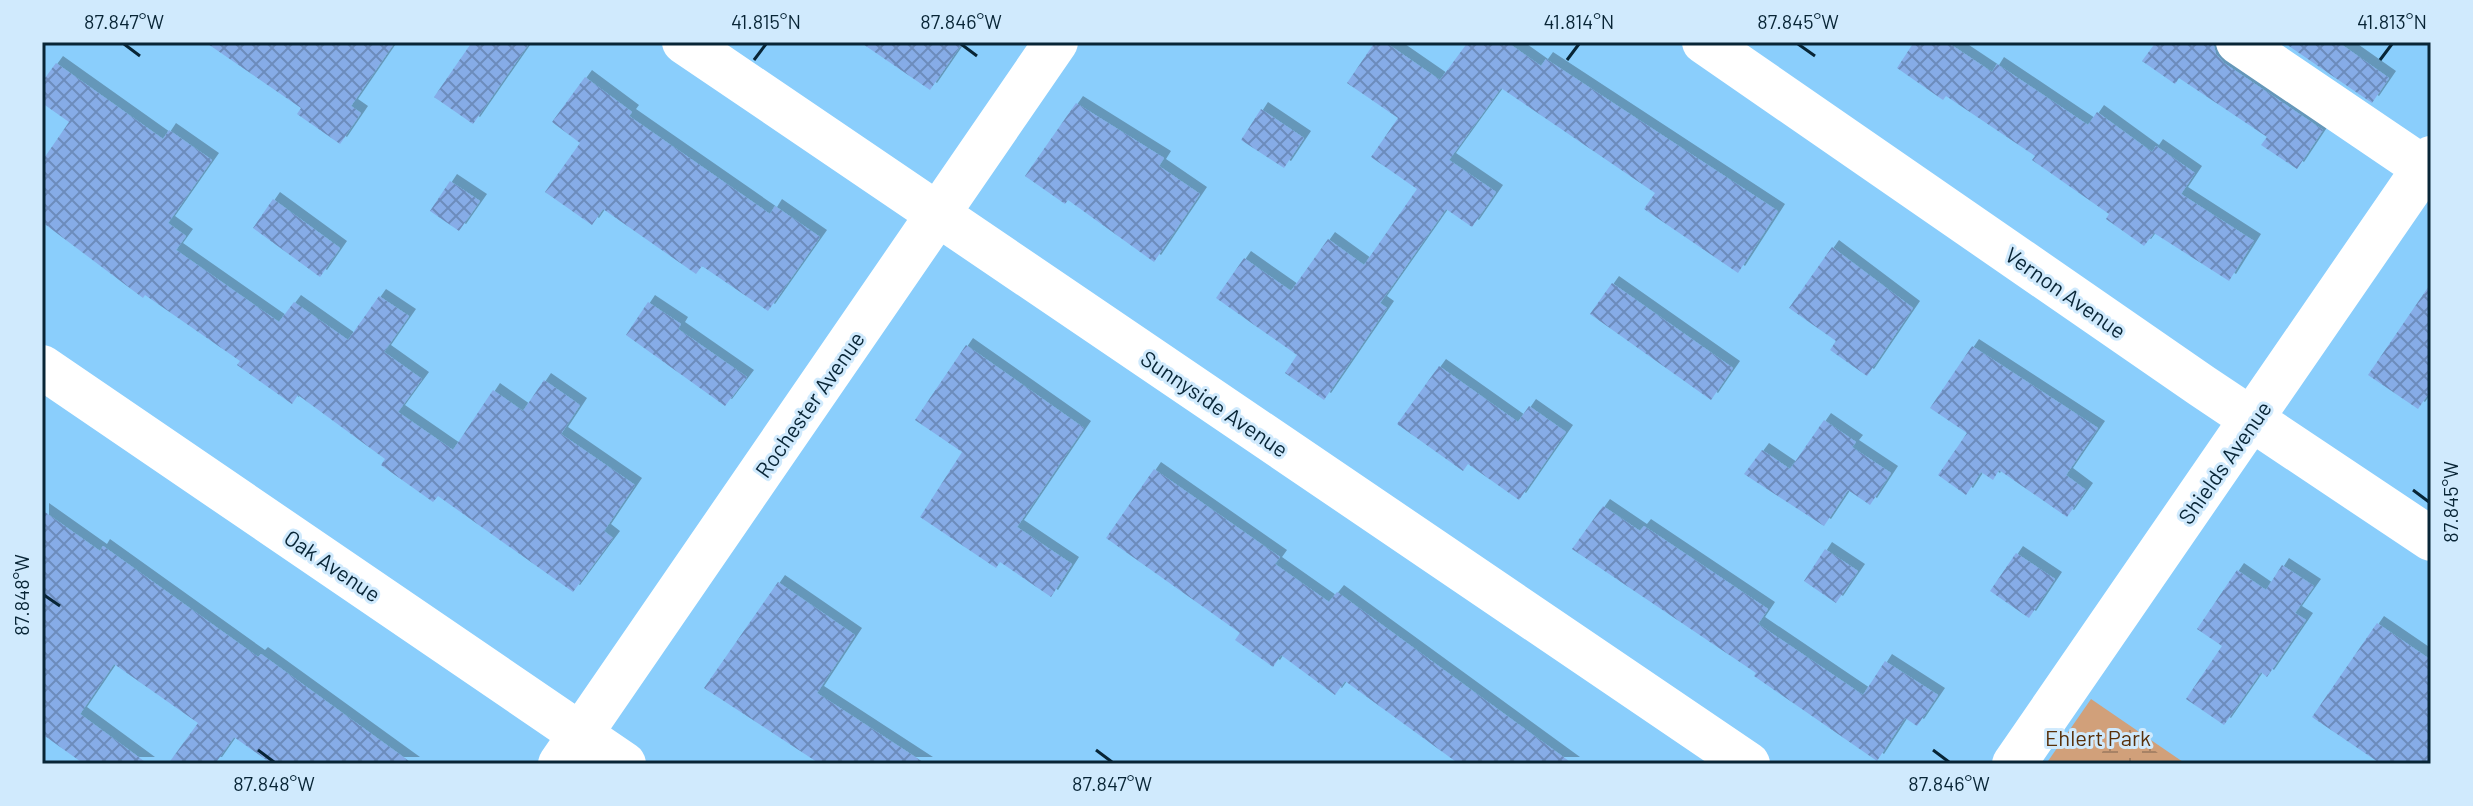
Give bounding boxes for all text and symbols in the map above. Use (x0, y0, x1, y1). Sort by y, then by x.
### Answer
text: 87.847°W (84, 9, 164, 33)
text: 41.815°N (731, 9, 801, 33)
text: 87.846°W (920, 9, 1002, 33)
text: 41.814°N (1544, 9, 1614, 33)
text: 87.845°W (1757, 9, 1839, 33)
text: 41.813°N (2357, 9, 2427, 33)
street label: Vernon Avenue (2001, 241, 2131, 343)
street label: Rochester Avenue (749, 326, 869, 482)
street label: Sunnyside Avenue (1136, 344, 1294, 462)
street label: Shields Avenue (2172, 396, 2276, 528)
text: 87.845°W (2438, 461, 2462, 543)
street label: Oak Avenue (280, 523, 386, 607)
text: 87.848°W (9, 554, 33, 636)
park label: Ehlert Park (2045, 724, 2151, 750)
text: 87.848°W (233, 771, 315, 795)
text: 87.847°W (1072, 771, 1152, 795)
text: 87.846°W (1908, 771, 1990, 795)

